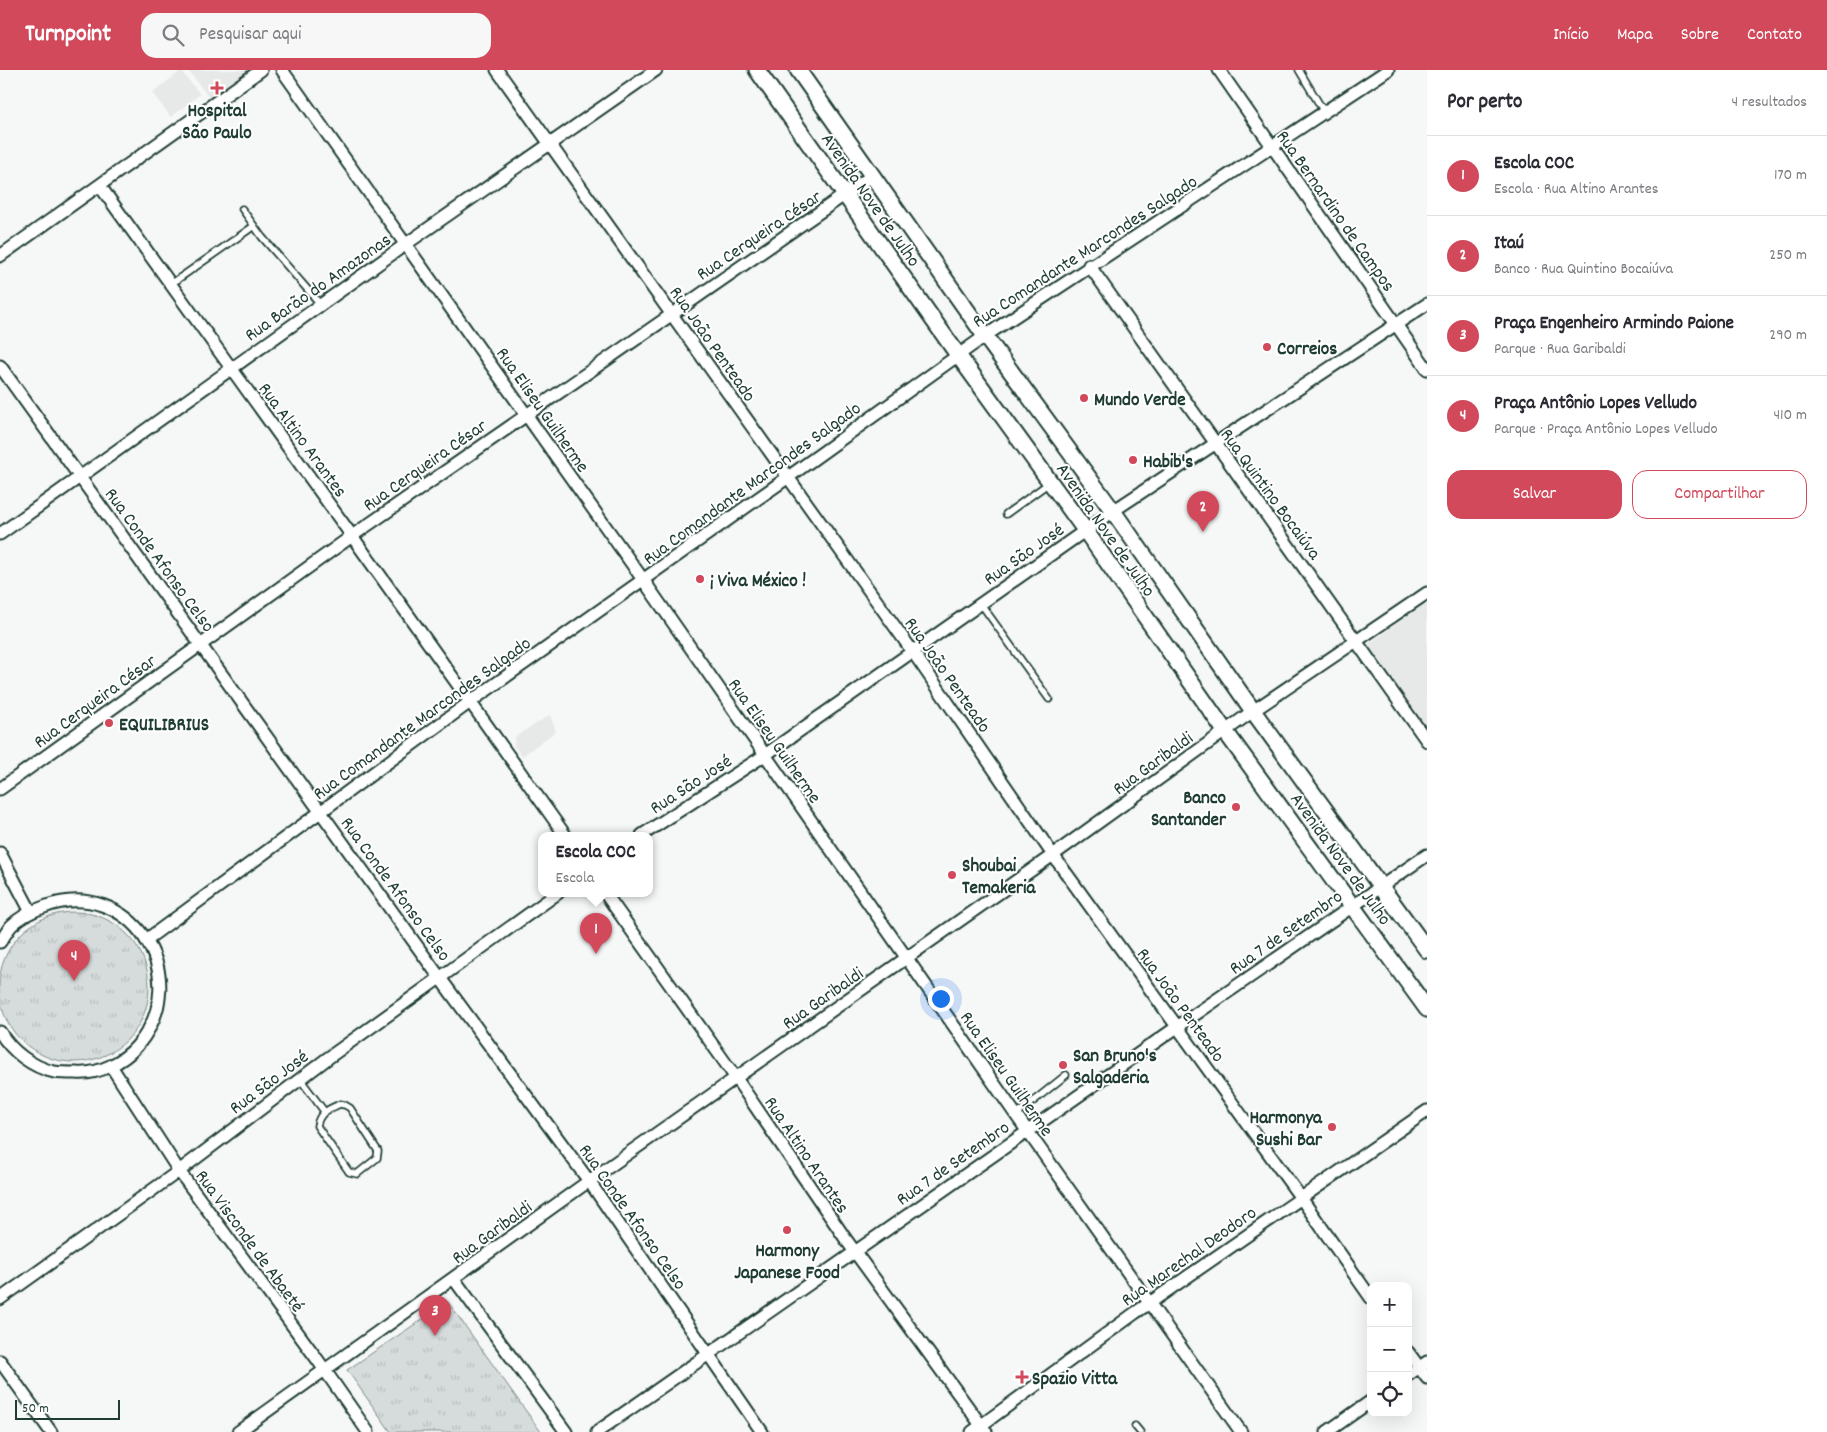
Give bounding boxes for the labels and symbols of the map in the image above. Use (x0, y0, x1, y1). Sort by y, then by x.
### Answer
marker: Hospital São Paulo (210, 81, 224, 95)
place label: Hospital São Paulo (182, 99, 252, 148)
street label: Rua Bernardino de Campos (1268, 126, 1400, 298)
street label: Avenida Nove de Julho (813, 129, 925, 273)
street label: Rua Comandante Marcondes Salgado (968, 170, 1204, 336)
street label: Rua Cerqueira César (692, 185, 828, 289)
street label: Rua Barão do Amazonas (240, 228, 398, 350)
street label: Rua João Penteado (661, 282, 761, 408)
place label: Correios (1277, 337, 1337, 364)
marker: Correios (1261, 341, 1273, 353)
street label: Rua Eliseu Guilherme (488, 343, 595, 479)
street label: Rua Altino Arantes (250, 378, 352, 504)
place label: Mundo Verde (1094, 388, 1186, 415)
marker: Mundo Verde (1078, 392, 1090, 404)
street label: Rua Comandante Marcondes Salgado (638, 396, 868, 573)
street label: Rua Cerqueira César (359, 414, 493, 520)
street label: Rua Quintino Bocaiúva (1212, 424, 1327, 567)
place label: Habib's (1143, 450, 1193, 477)
marker: Habib's (1127, 454, 1139, 466)
street label: Avenida Nove de Julho (1048, 459, 1160, 603)
street label: Rua Conde Afonso Celso (96, 483, 220, 639)
pin: 2 (1187, 491, 1219, 532)
street label: Rua São José (979, 518, 1071, 594)
place label: ¡ Viva México ! (710, 569, 806, 596)
marker: ¡ Viva México ! (694, 573, 706, 585)
street label: Rua João Penteado (896, 613, 996, 739)
street label: Rua Comandante Marcondes Salgado (308, 631, 538, 808)
street label: Rua Cerqueira César (29, 649, 163, 757)
street label: Rua Eliseu Guilherme (720, 674, 827, 810)
place label: EQUILIBRIUS (119, 713, 209, 740)
marker: EQUILIBRIUS (103, 717, 115, 729)
street label: Rua Garibaldi (1108, 726, 1200, 803)
street label: Rua São José (646, 749, 738, 823)
place label: Banco Santander (1151, 786, 1227, 835)
street label: Avenida Nove de Julho (1282, 788, 1397, 932)
marker: Banco Santander (1230, 801, 1242, 813)
street label: Rua Conde Afonso Celso (332, 812, 456, 968)
place label: Shoubai Temakeria (962, 854, 1037, 903)
marker: Shoubai Temakeria (946, 869, 958, 881)
street label: Rua 7 de Setembro (1225, 885, 1349, 983)
pin: 1 (580, 913, 612, 954)
pin: 4 (58, 940, 90, 981)
street label: Rua João Penteado (1128, 943, 1230, 1069)
street label: Rua Garibaldi (778, 962, 871, 1038)
your location (928, 986, 954, 1012)
street label: Rua Eliseu Guilherme (952, 1007, 1059, 1143)
place label: San Bruno's Salgaderia (1073, 1044, 1157, 1093)
street label: Rua São José (225, 1045, 315, 1123)
marker: San Bruno's Salgaderia (1057, 1059, 1069, 1071)
street label: Rua Altino Arantes (756, 1092, 854, 1220)
place label: Harmonya Sushi Bar (1249, 1106, 1323, 1155)
street label: Rua 7 de Setembro (892, 1116, 1016, 1214)
marker: Harmonya Sushi Bar (1326, 1121, 1338, 1133)
street label: Rua Conde Afonso Celso (571, 1139, 692, 1297)
street label: Rua Visconde de Abaeté (187, 1165, 309, 1319)
street label: Rua Garibaldi (447, 1195, 539, 1272)
street label: Rua Marechal Deodoro (1117, 1201, 1263, 1315)
marker: Harmony Japanese Food (781, 1224, 793, 1236)
place label: Harmony Japanese Food (734, 1239, 840, 1288)
pin: 3 (419, 1295, 451, 1336)
place label: Spazio Vitta (1032, 1367, 1118, 1394)
marker: Spazio Vitta (1016, 1371, 1028, 1383)
scale bar (15, 1397, 120, 1420)

